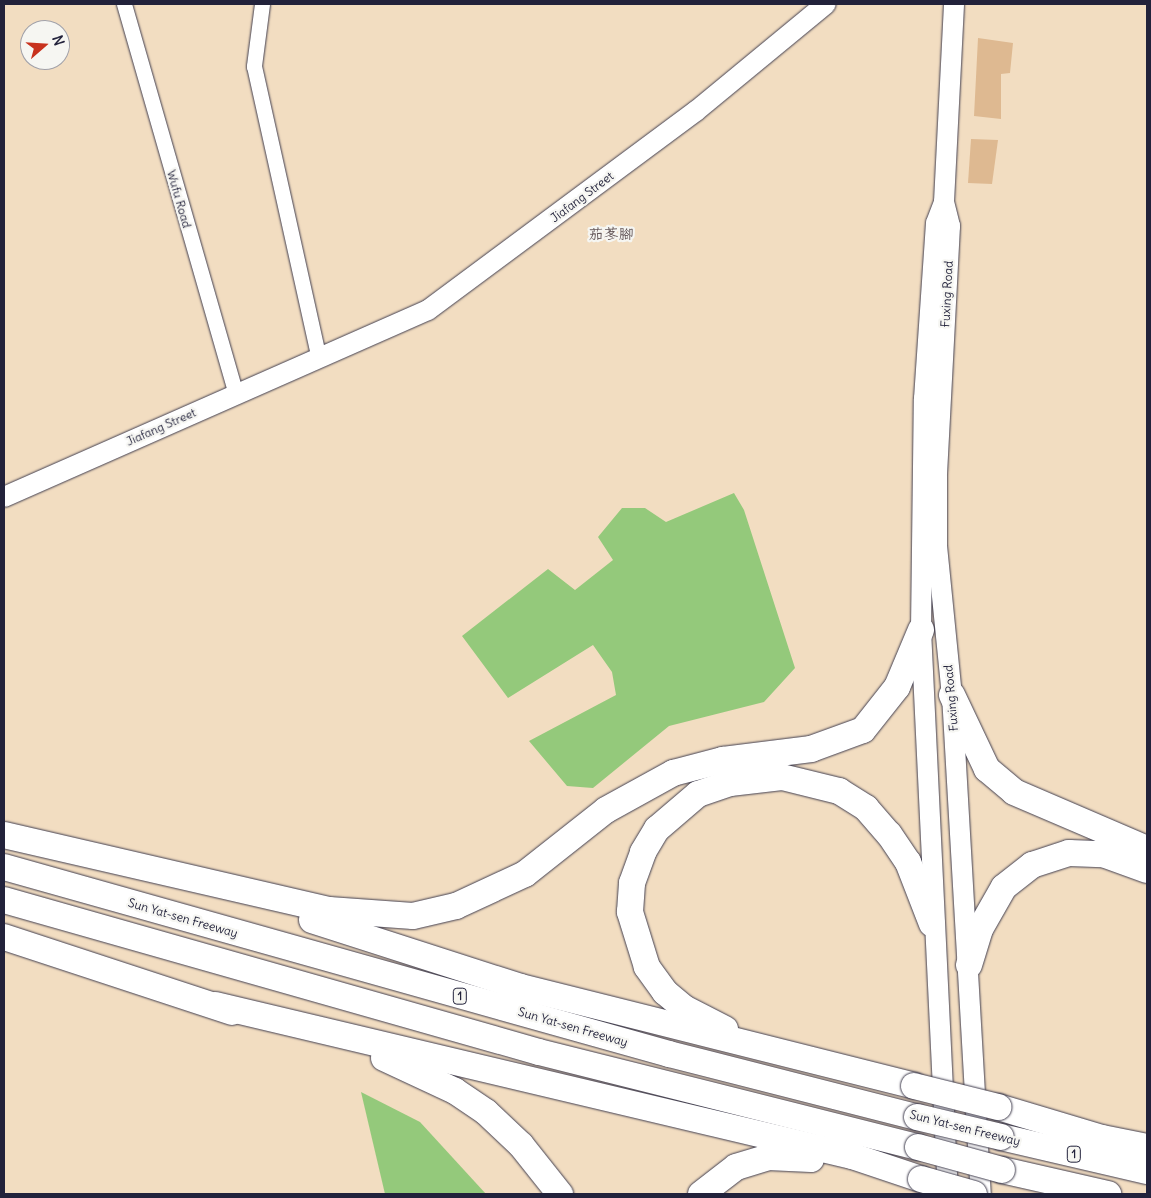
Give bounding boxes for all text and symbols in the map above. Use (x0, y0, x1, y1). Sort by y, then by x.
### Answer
north arrow (20, 20, 70, 70)
text: N (48, 33, 68, 48)
street label: Wufu Road (164, 168, 194, 230)
street label: Jiafang Street (548, 169, 616, 225)
district label: 茄苳腳 (589, 225, 633, 243)
street label: Fuxing Road (938, 260, 956, 328)
street label: Jiafang Street (124, 405, 198, 449)
street label: Fuxing Road (941, 664, 961, 732)
street label: Sun Yat-sen Freeway (127, 895, 239, 941)
road number: 1 (452, 988, 468, 1004)
street label: Sun Yat-sen Freeway (517, 1004, 629, 1050)
street label: Sun Yat-sen Freeway (908, 1107, 1022, 1149)
road number: 1 (1066, 1146, 1082, 1162)

